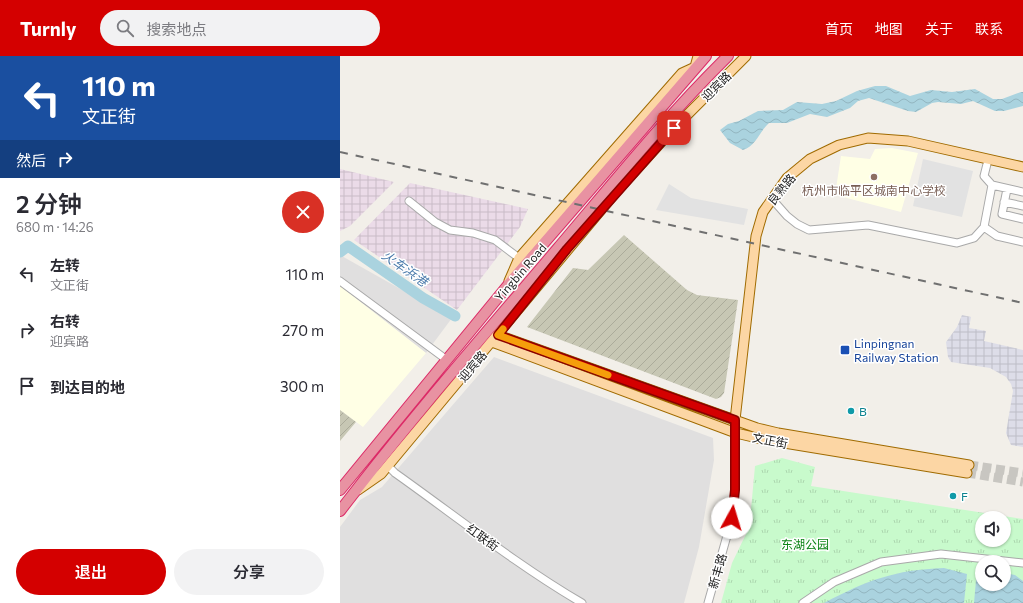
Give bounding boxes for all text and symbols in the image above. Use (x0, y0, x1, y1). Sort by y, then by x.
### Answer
search box (100, 10, 380, 46)
text: Turnly (20, 17, 76, 40)
icon: search (114, 17, 136, 39)
text: 搜索地点 (146, 20, 206, 38)
text: 首页 (825, 20, 853, 37)
text: 地图 (875, 20, 903, 37)
text: 关于 (925, 20, 953, 37)
text: 联系 (975, 20, 1003, 37)
text: 110 m (82, 68, 156, 102)
street label: 迎宾路 (698, 68, 734, 104)
icon: left (16, 72, 68, 124)
text: 文正街 (82, 105, 136, 127)
pin (657, 111, 691, 145)
icon: arrive (663, 117, 685, 139)
icon: right (54, 148, 76, 170)
text: 然后 (16, 151, 46, 169)
street label: 良熟路 (764, 171, 798, 207)
marker: 杭州市临平区城南中心学校 (869, 172, 879, 182)
place label: 杭州市临平区城南中心学校 (802, 183, 946, 197)
text: 2 分钟 (16, 189, 82, 218)
button: close (282, 191, 324, 233)
text: 680 m · 14:26 (16, 219, 94, 235)
street label: Yingbin Road (491, 240, 549, 304)
water label: 火车浜港 (379, 247, 433, 291)
text: 左转 (50, 256, 80, 274)
icon: left (16, 263, 38, 285)
text: 110 m (285, 265, 324, 283)
text: 文正街 (50, 277, 89, 293)
text: 右转 (50, 312, 80, 330)
icon: right (16, 319, 38, 341)
text: 270 m (282, 321, 324, 339)
text: 迎宾路 (50, 333, 89, 349)
place label: Linpingnan Railway Station (854, 336, 939, 364)
marker: Linpingnan Railway Station (839, 344, 851, 356)
street label: 迎宾路 (455, 348, 489, 384)
icon: arrive (16, 375, 38, 397)
text: 300 m (280, 377, 324, 395)
text: 到达目的地 (50, 378, 125, 396)
place label: B (859, 404, 867, 418)
marker: B (846, 406, 856, 416)
street label: 文正街 (751, 430, 789, 450)
place label: F (961, 489, 968, 503)
marker: F (948, 491, 958, 501)
position arrow (711, 497, 753, 539)
map controls (975, 511, 1011, 591)
button: sound (975, 511, 1011, 547)
street label: 红联街 (464, 521, 502, 553)
park label: 东湖公园 (781, 537, 829, 551)
button: 退出 (16, 549, 166, 595)
button: 分享 (174, 549, 324, 595)
street label: 新丰路 (705, 552, 729, 590)
button: search (975, 555, 1011, 591)

